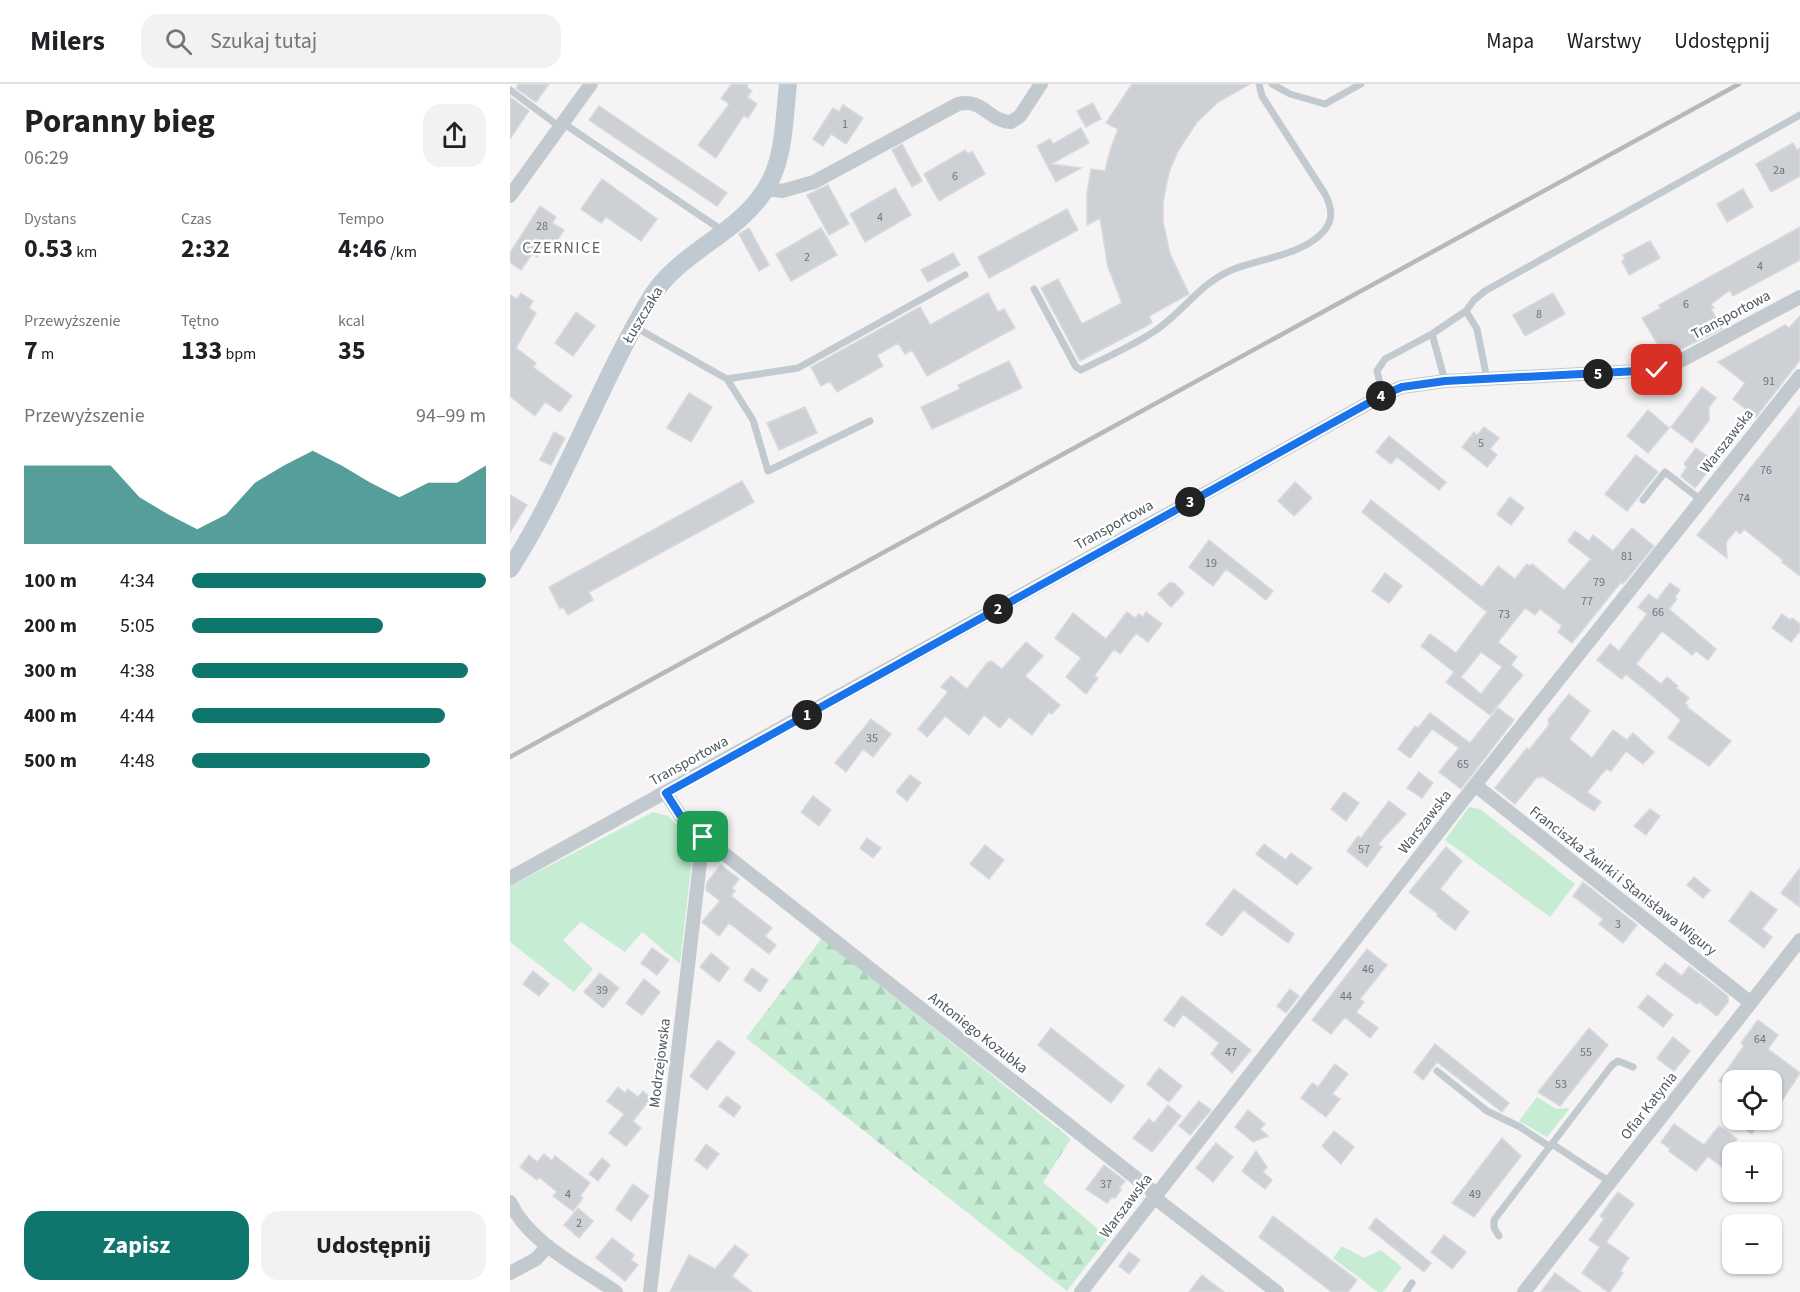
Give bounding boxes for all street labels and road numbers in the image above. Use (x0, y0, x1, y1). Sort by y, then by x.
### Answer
street label: Łuszczaka (617, 282, 668, 348)
street label: Transportowa (1688, 285, 1774, 345)
street label: Warszawska (1695, 405, 1759, 477)
street label: Transportowa (1071, 495, 1157, 555)
street label: Transportowa (646, 731, 732, 791)
street label: Warszawska (1393, 786, 1457, 858)
street label: Franciszka Żwirki i Stanisława Wigury (1525, 801, 1721, 961)
street label: Antoniego Kozubka (924, 987, 1032, 1079)
street label: Modrzejowska (644, 1017, 676, 1109)
street label: Ofiar Katynia (1616, 1067, 1682, 1145)
street label: Warszawska (1095, 1169, 1157, 1243)

